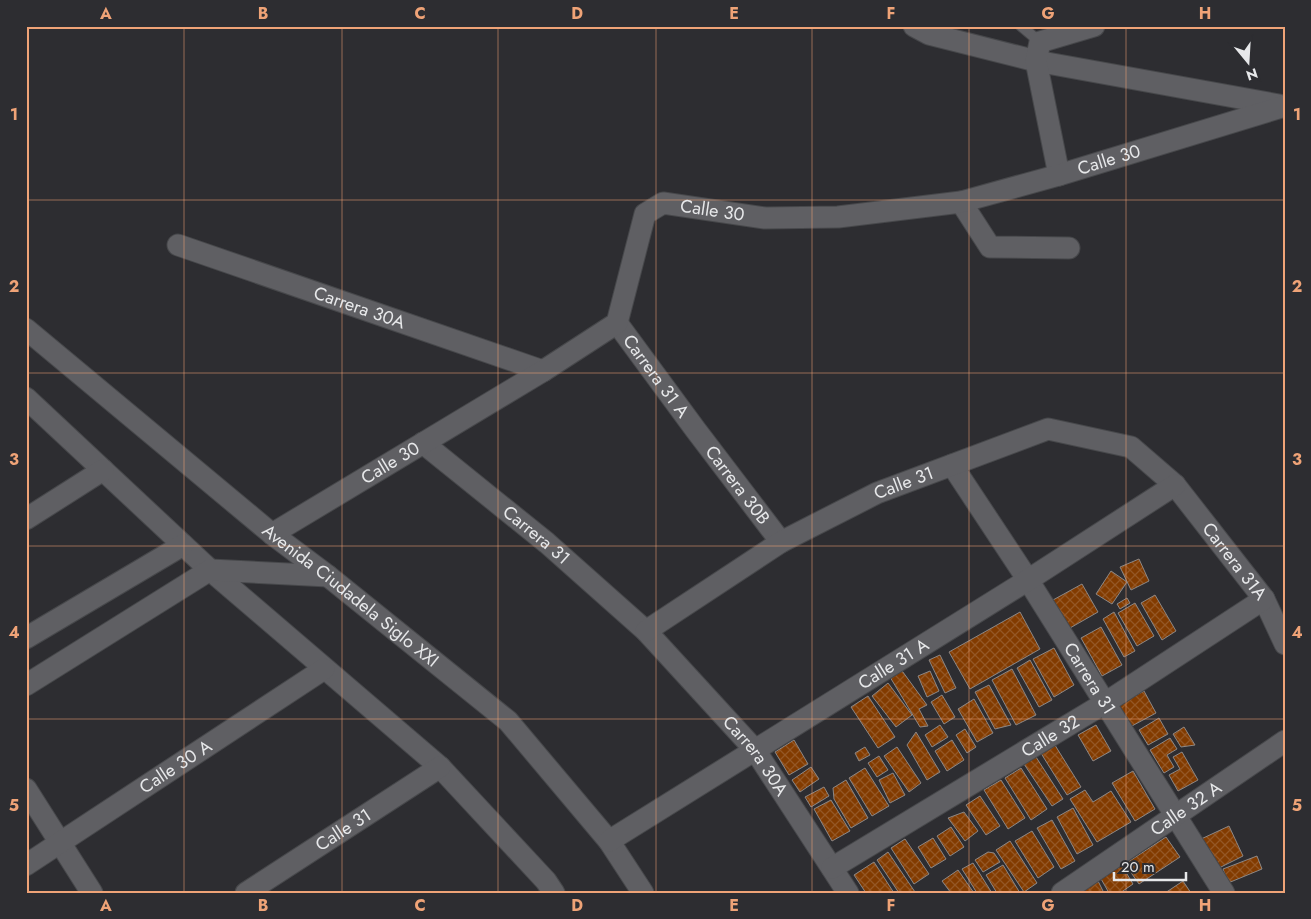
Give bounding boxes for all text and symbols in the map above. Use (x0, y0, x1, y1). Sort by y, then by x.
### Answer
text: A (99, 2, 112, 25)
text: B (258, 2, 268, 25)
text: C (414, 2, 426, 25)
text: D (571, 2, 583, 25)
text: E (729, 2, 739, 25)
text: F (887, 2, 895, 25)
text: G (1041, 2, 1055, 25)
text: H (1199, 2, 1211, 25)
north arrow (1224, 38, 1274, 88)
text: N (1244, 63, 1260, 86)
text: 1 (10, 103, 18, 126)
text: 1 (1293, 103, 1301, 126)
street label: Calle 30 (1074, 138, 1144, 182)
street label: Calle 30 (679, 193, 746, 228)
text: 2 (9, 275, 19, 298)
text: 2 (1292, 275, 1302, 298)
street label: Carrera 30A (310, 280, 409, 336)
street label: Carrera 31 A (617, 329, 696, 423)
street label: Calle 30 (356, 435, 425, 491)
street label: Carrera 30B (699, 440, 776, 530)
text: 3 (9, 448, 19, 471)
text: 3 (1292, 448, 1302, 471)
street label: Calle 31 (870, 460, 937, 506)
street label: Carrera 31 (497, 499, 576, 571)
street label: Carrera 31A (1196, 517, 1273, 606)
street label: Avenida Ciudadela Siglo XXI (257, 518, 444, 673)
text: 4 (8, 621, 20, 644)
text: 4 (1291, 621, 1303, 644)
street label: Calle 31 A (853, 632, 934, 696)
street label: Carrera 31 (1057, 637, 1122, 719)
street label: Calle 32 (1016, 708, 1084, 764)
street label: Carrera 30A (717, 710, 795, 801)
street label: Calle 30 A (134, 733, 217, 800)
street label: Calle 32 A (1145, 775, 1227, 842)
text: 5 (9, 794, 19, 817)
text: 5 (1292, 794, 1302, 817)
street label: Calle 31 (310, 802, 376, 858)
scale bar (1114, 849, 1186, 881)
text: 20 m (1121, 856, 1155, 878)
text: A (99, 894, 112, 917)
text: B (258, 894, 268, 917)
text: C (414, 894, 426, 917)
text: D (571, 894, 583, 917)
text: E (729, 894, 739, 917)
text: F (887, 894, 895, 917)
text: G (1041, 894, 1055, 917)
text: H (1199, 894, 1211, 917)

